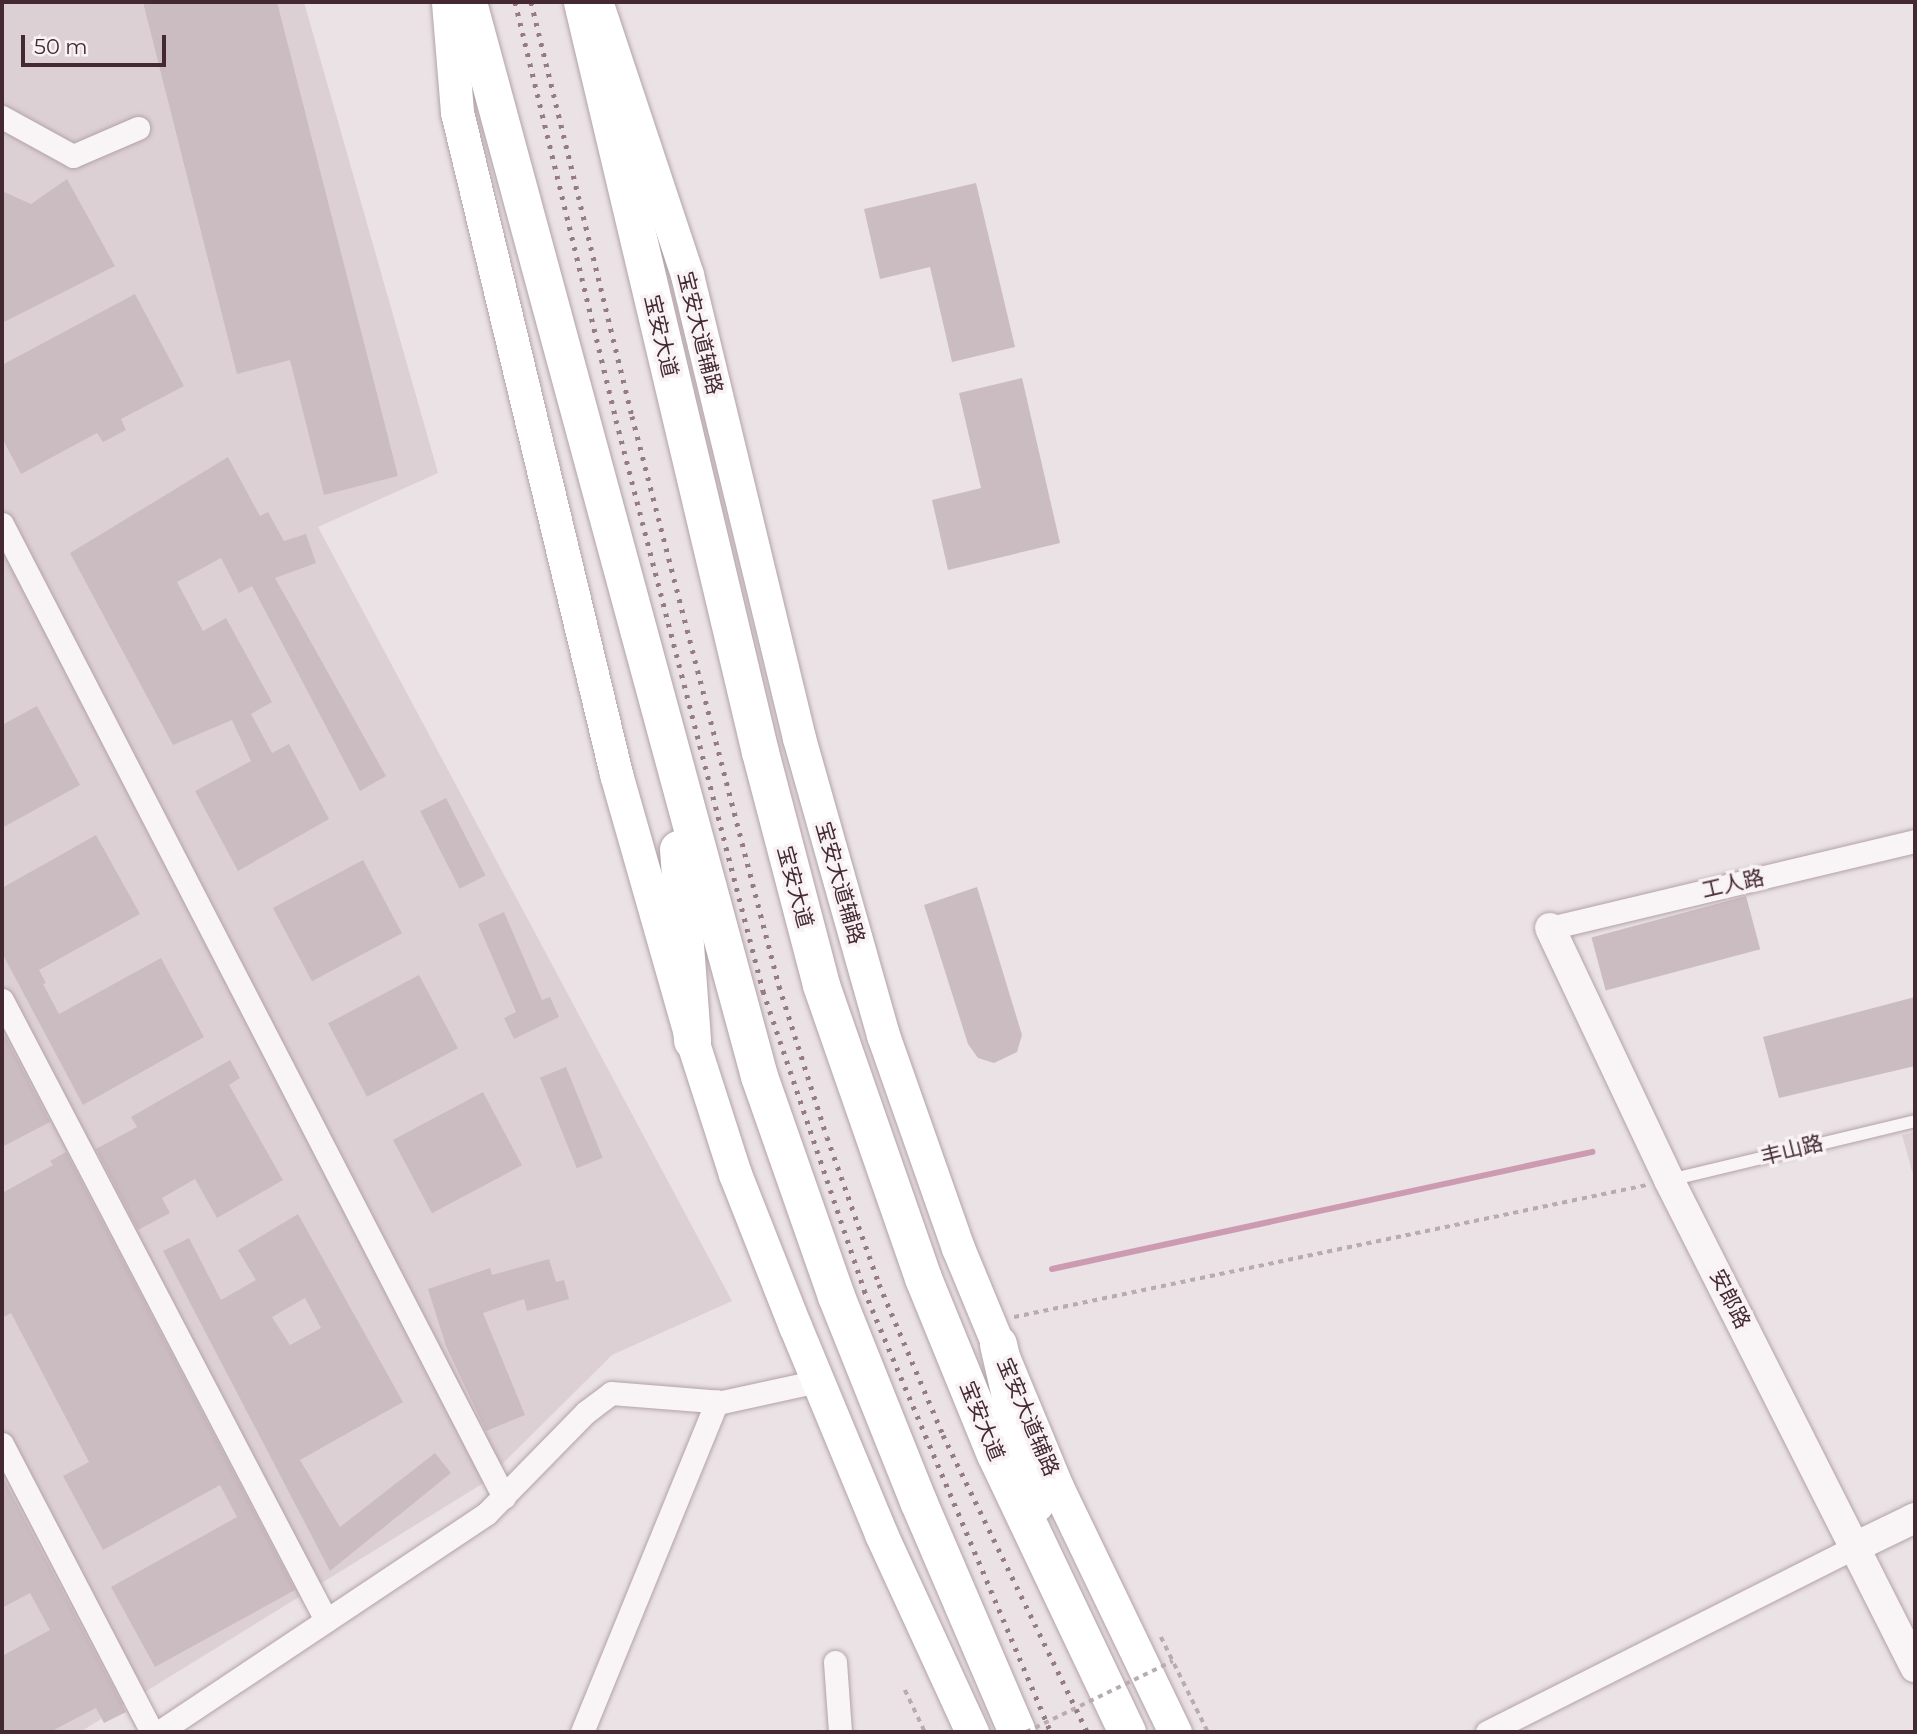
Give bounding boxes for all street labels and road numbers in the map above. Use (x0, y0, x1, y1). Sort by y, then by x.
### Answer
street label: 宝安大道辅路 (673, 269, 727, 397)
street label: 宝安大道 (639, 292, 683, 380)
street label: 宝安大道辅路 (811, 819, 869, 947)
street label: 宝安大道 (772, 843, 818, 931)
street label: 工人路 (1699, 865, 1767, 903)
street label: 丰山路 (1758, 1130, 1826, 1170)
street label: 安郎路 (1704, 1265, 1756, 1333)
street label: 宝安大道辅路 (992, 1354, 1064, 1480)
street label: 宝安大道 (955, 1377, 1009, 1465)

